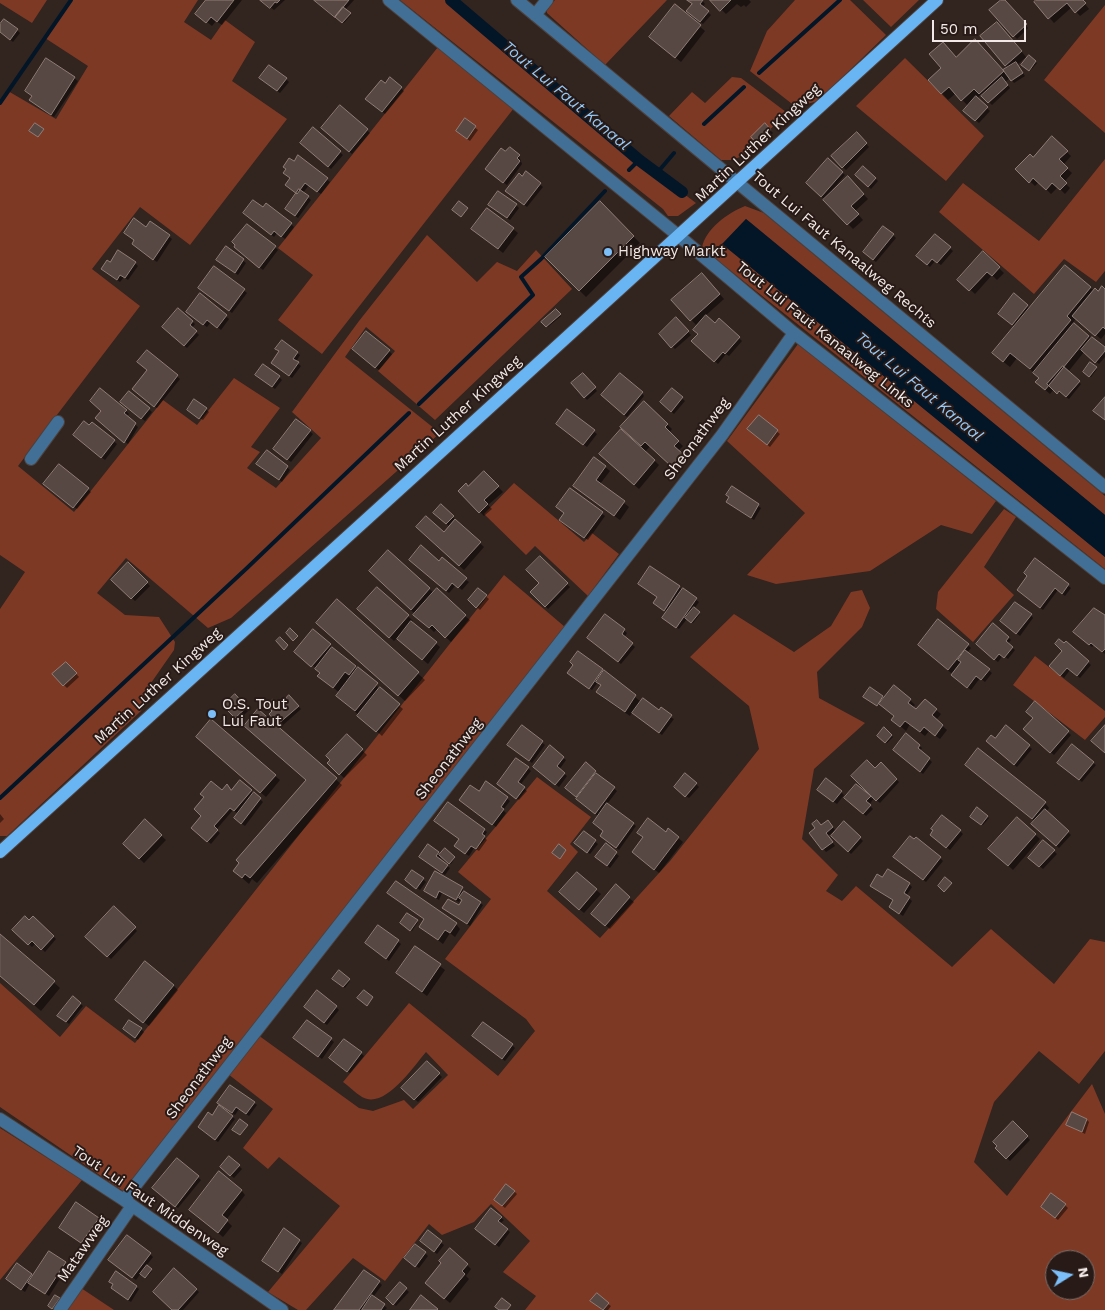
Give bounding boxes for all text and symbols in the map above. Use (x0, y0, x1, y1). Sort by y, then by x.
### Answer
scale bar (935, 10, 1029, 42)
text: 50 m (940, 20, 977, 38)
water label: Tout Lui Faut Kanaal (498, 37, 634, 155)
street label: Martin Luther Kingweg (692, 80, 824, 206)
street label: Tout Lui Faut Kanaalweg Rechts (748, 168, 940, 332)
place label: Highway Markt (618, 243, 726, 261)
marker: Highway Markt (602, 246, 614, 258)
street label: Tout Lui Faut Kanaalweg Links (733, 258, 917, 412)
water label: Tout Lui Faut Kanaal (851, 328, 987, 446)
street label: Martin Luther Kingweg (391, 352, 525, 476)
street label: Sheonathweg (660, 394, 734, 484)
street label: Martin Luther Kingweg (91, 624, 225, 748)
place label: O.S. Tout Lui Faut (222, 696, 287, 731)
marker: O.S. Tout Lui Faut (206, 708, 218, 720)
street label: Sheonathweg (412, 715, 486, 803)
street label: Sheonathweg (162, 1033, 236, 1123)
street label: Tout Lui Faut Middenweg (69, 1142, 231, 1260)
street label: Matawweg (54, 1212, 112, 1286)
north arrow (1045, 1250, 1095, 1300)
text: N (1075, 1266, 1093, 1279)

